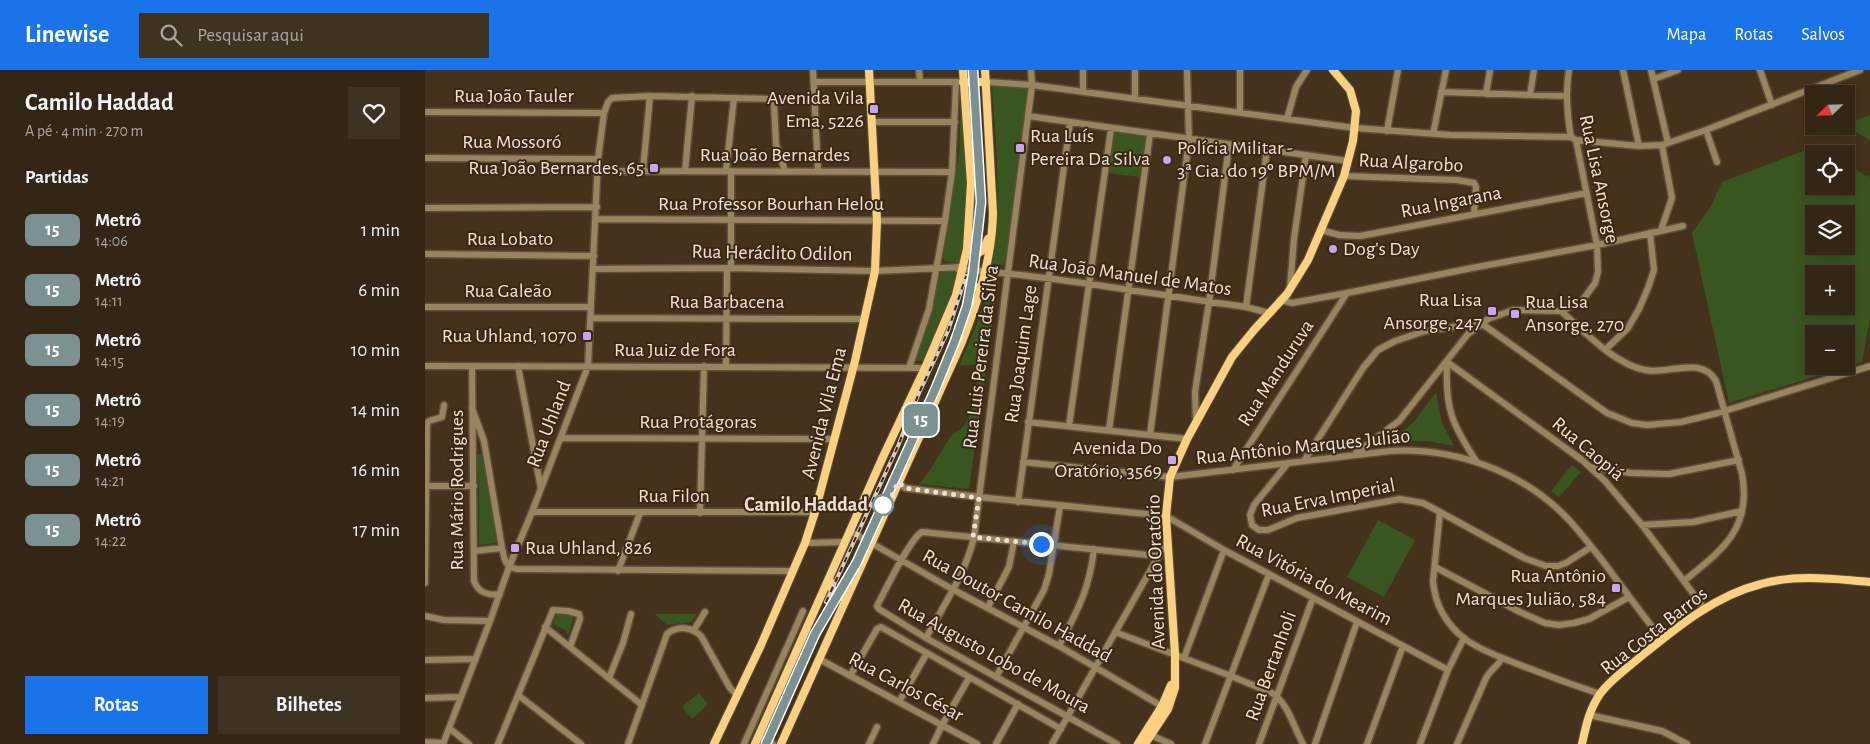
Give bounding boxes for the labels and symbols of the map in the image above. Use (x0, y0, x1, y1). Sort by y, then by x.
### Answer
north arrow (1805, 85, 1855, 135)
street label: Rua João Tauler (454, 86, 575, 106)
place label: Avenida Vila Ema, 5226 (767, 88, 864, 131)
marker: Avenida Vila Ema, 5226 (868, 103, 880, 115)
street label: Rua Lisa Ansorge (1576, 113, 1622, 245)
place label: Rua Luís Pereira Da Silva (1030, 126, 1150, 169)
street label: Rua Mossoró (462, 132, 562, 152)
place label: Polícia Militar - 3ª Cia. do 19º BPM/M (1177, 138, 1336, 181)
marker: Rua Luís Pereira Da Silva (1014, 142, 1026, 154)
street label: Rua João Bernardes (700, 145, 850, 165)
street label: Rua Algarobo (1358, 150, 1464, 176)
marker: Polícia Militar - 3ª Cia. do 19º BPM/M (1161, 154, 1173, 166)
place label: Rua João Bernardes, 65 (468, 158, 644, 178)
marker: Rua João Bernardes, 65 (648, 162, 660, 174)
street label: Rua Ingarana (1399, 182, 1503, 222)
street label: Rua Professor Bourhan Helou (658, 194, 884, 214)
street label: Rua Lobato (467, 229, 553, 249)
place label: Dog's Day (1343, 239, 1420, 259)
street label: Rua Heráclito Odilon (691, 242, 853, 264)
marker: Dog's Day (1327, 243, 1339, 255)
street label: Rua João Manuel de Matos (1027, 251, 1233, 299)
street label: Rua Luis Pereira da Silva (960, 264, 1002, 450)
street label: Rua Galeão (464, 281, 552, 301)
street label: Rua Joaquim Lage (1001, 284, 1041, 424)
place label: Rua Lisa Ansorge, 247 (1384, 290, 1482, 333)
street label: Rua Barbacena (669, 292, 785, 312)
place label: Rua Lisa Ansorge, 270 (1525, 292, 1624, 335)
marker: Rua Lisa Ansorge, 247 (1486, 305, 1498, 317)
marker: Rua Lisa Ansorge, 270 (1509, 308, 1521, 320)
street label: Rua Manduruva (1234, 316, 1318, 430)
place label: Rua Uhland, 1070 (442, 326, 577, 346)
marker: Rua Uhland, 1070 (581, 330, 593, 342)
street label: Rua Juiz de Fora (614, 340, 736, 360)
street label: Avenida Vila Ema (798, 345, 850, 481)
street label: Rua Uhland (523, 378, 575, 470)
line badge: 15 (899, 404, 943, 436)
street label: Rua Mário Rodrigues (447, 410, 467, 570)
street label: Rua Protágoras (639, 412, 757, 432)
street label: Rua Caopiá (1548, 413, 1628, 485)
street label: Rua Antônio Marques Julião (1195, 426, 1411, 468)
place label: Avenida Do Oratório, 3569 (1055, 438, 1162, 481)
marker: Avenida Do Oratório, 3569 (1166, 454, 1178, 466)
street label: Rua Erva Imperial (1259, 475, 1397, 521)
street label: Rua Filon (638, 486, 710, 506)
marker: Camilo Haddad (872, 494, 894, 516)
street label: Avenida do Oratório (1143, 494, 1169, 650)
place label: Camilo Haddad (744, 495, 868, 515)
street label: Rua Vitória do Mearim (1233, 530, 1395, 630)
your location (1029, 532, 1054, 557)
place label: Rua Uhland, 826 (525, 538, 652, 558)
marker: Rua Uhland, 826 (509, 542, 521, 554)
street label: Rua Doutor Camilo Haddad (919, 546, 1115, 666)
place label: Rua Antônio Marques Julião, 584 (1455, 566, 1606, 609)
marker: Rua Antônio Marques Julião, 584 (1610, 582, 1622, 594)
street label: Rua Costa Barros (1597, 583, 1711, 679)
street label: Rua Augusto Lobo de Moura (895, 595, 1093, 717)
street label: Rua Bertanholi (1242, 608, 1300, 724)
street label: Rua Carlos César (845, 648, 967, 726)

